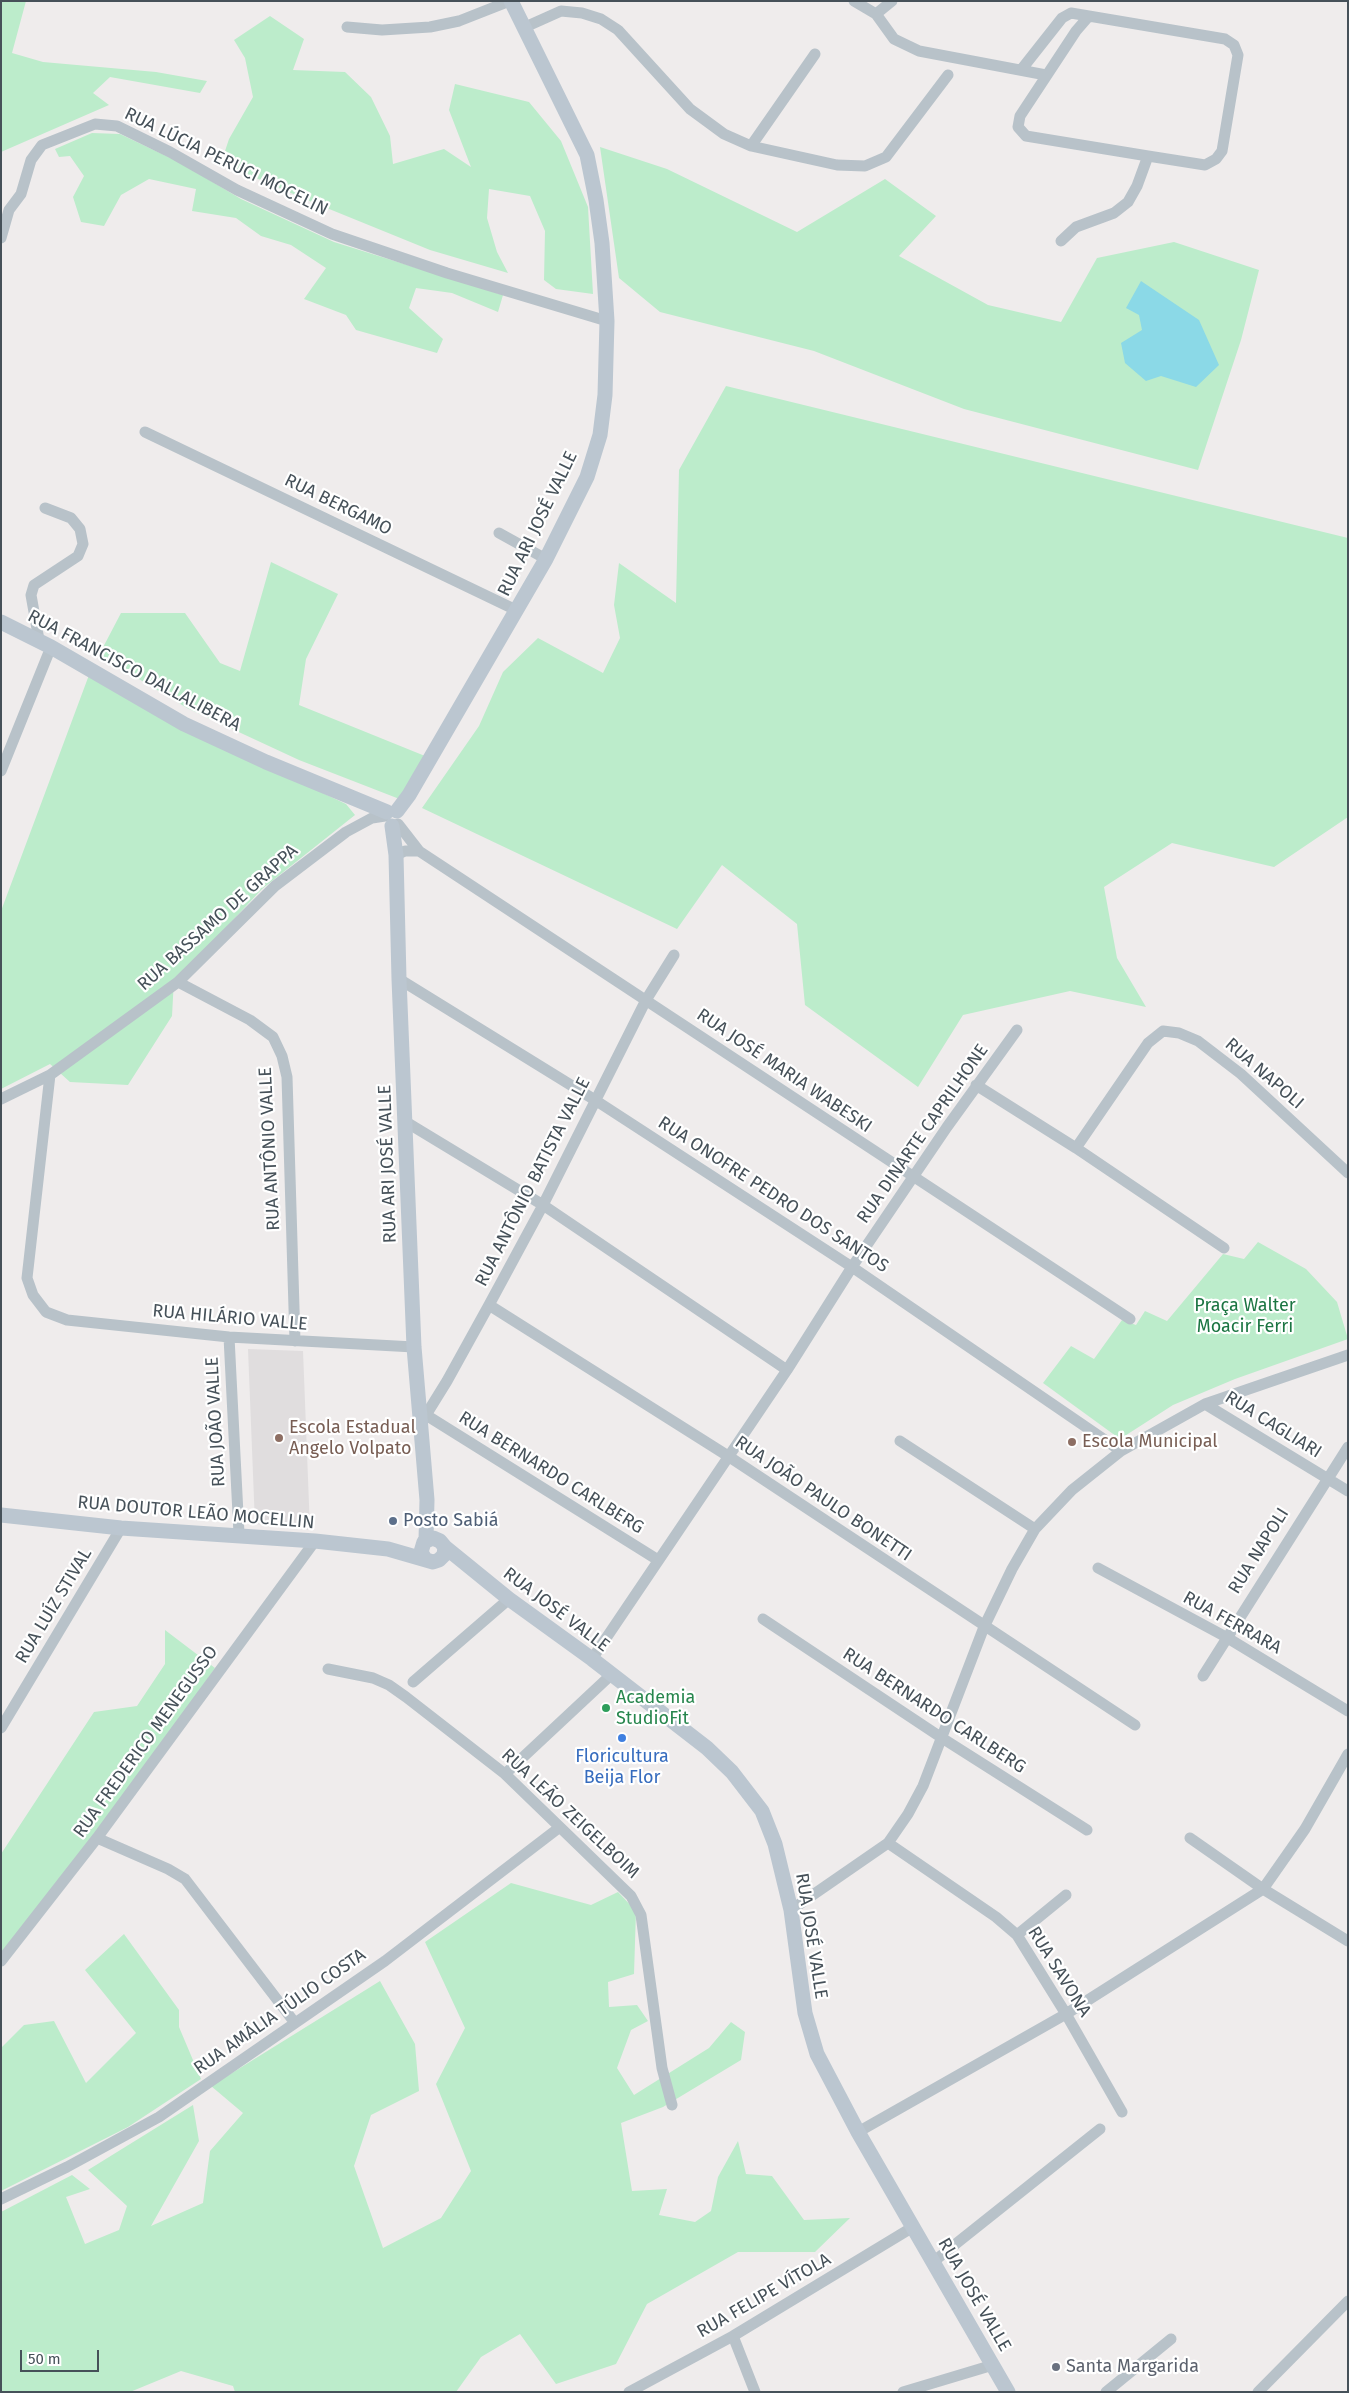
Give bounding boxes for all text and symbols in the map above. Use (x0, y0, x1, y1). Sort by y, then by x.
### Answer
street label: RUA LÚCIA PERUCI MOCELIN (121, 103, 331, 221)
street label: RUA ARI JOSÉ VALLE (494, 448, 582, 600)
street label: RUA BERGAMO (281, 470, 395, 540)
street label: RUA FRANCISCO DALLALIBERA (24, 606, 244, 736)
street label: RUA BASSAMO DE GRAPPA (133, 840, 303, 996)
street label: RUA JOSÉ MARIA WABESKI (692, 1004, 876, 1138)
street label: RUA NAPOLI (1220, 1034, 1308, 1114)
street label: RUA DINARTE CAPRILHONE (853, 1040, 993, 1228)
street label: RUA ANTÔNIO VALLE (255, 1067, 285, 1231)
street label: RUA ANTÔNIO BATISTA VALLE (471, 1074, 595, 1290)
street label: RUA ARI JOSÉ VALLE (374, 1084, 402, 1244)
street label: RUA ONOFRE PEDRO DOS SANTOS (654, 1112, 892, 1278)
park label: Praça Walter Moacir Ferri (1194, 1295, 1296, 1338)
street label: RUA HILÁRIO VALLE (152, 1300, 308, 1336)
street label: RUA JOÃO VALLE (202, 1356, 230, 1488)
street label: RUA CAGLIARI (1221, 1387, 1325, 1463)
street label: RUA BERNARDO CARLBERG (454, 1407, 648, 1539)
place label: Escola Estadual Angelo Volpato (289, 1417, 416, 1460)
place label: Escola Municipal (1082, 1431, 1218, 1453)
marker: Escola Estadual Angelo Volpato (273, 1432, 285, 1444)
street label: RUA JOÃO PAULO BONETTI (730, 1432, 916, 1566)
marker: Escola Municipal (1066, 1436, 1078, 1448)
street label: RUA DOUTOR LEÃO MOCELLIN (77, 1492, 315, 1534)
street label: RUA NAPOLI (1224, 1504, 1294, 1598)
place label: Posto Sabiá (403, 1510, 499, 1532)
marker: Posto Sabiá (387, 1515, 399, 1527)
street label: RUA LUÍZ STIVAL (11, 1544, 97, 1668)
street label: RUA JOSÉ VALLE (499, 1563, 613, 1657)
street label: RUA FERRARA (1179, 1587, 1285, 1659)
street label: RUA FREDERICO MENEGUSSO (69, 1642, 223, 1842)
street label: RUA BERNARDO CARLBERG (838, 1644, 1030, 1778)
place label: Academia StudioFit (616, 1687, 695, 1730)
marker: Academia StudioFit (600, 1702, 612, 1714)
marker: Floricultura Beija Flor (616, 1732, 628, 1744)
street label: RUA LEÃO ZEIGELBOIM (497, 1745, 643, 1883)
place label: Floricultura Beija Flor (575, 1746, 669, 1788)
street label: RUA JOSÉ VALLE (790, 1871, 832, 2001)
street label: RUA SAVONA (1023, 1923, 1095, 2021)
street label: RUA AMÁLIA TÚLIO COSTA (190, 1944, 370, 2080)
street label: RUA JOSÉ VALLE (933, 2234, 1015, 2356)
street label: RUA FELIPE VÍTOLA (693, 2249, 835, 2343)
scale bar (22, 2340, 101, 2372)
text: 50 m (28, 2350, 61, 2368)
place label: Santa Margarida (1066, 2356, 1199, 2378)
marker: Santa Margarida (1050, 2361, 1062, 2373)

